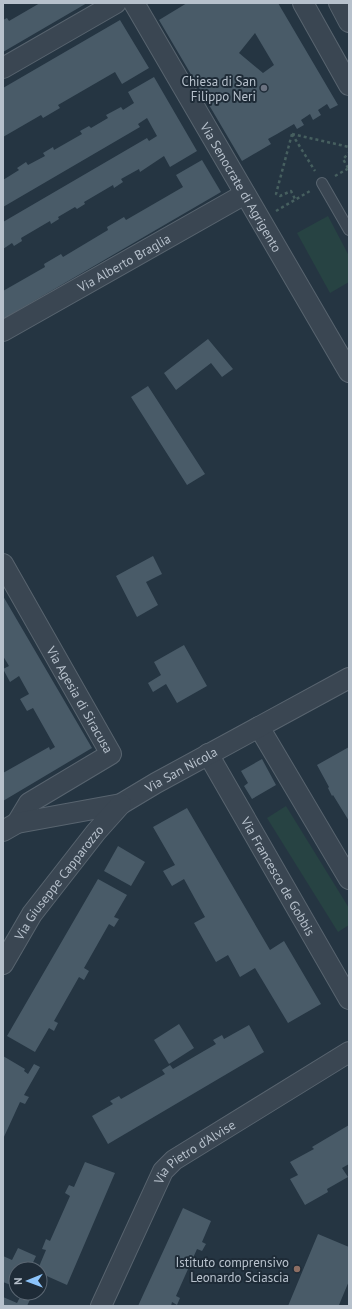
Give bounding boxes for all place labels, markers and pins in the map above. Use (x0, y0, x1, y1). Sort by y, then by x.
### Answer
place label: Chiesa di San Filippo Neri (182, 73, 256, 105)
marker: Chiesa di San Filippo Neri (259, 83, 269, 93)
place label: Istituto comprensivo Leonardo Sciascia (175, 1254, 289, 1286)
marker: Istituto comprensivo Leonardo Sciascia (292, 1264, 302, 1274)

